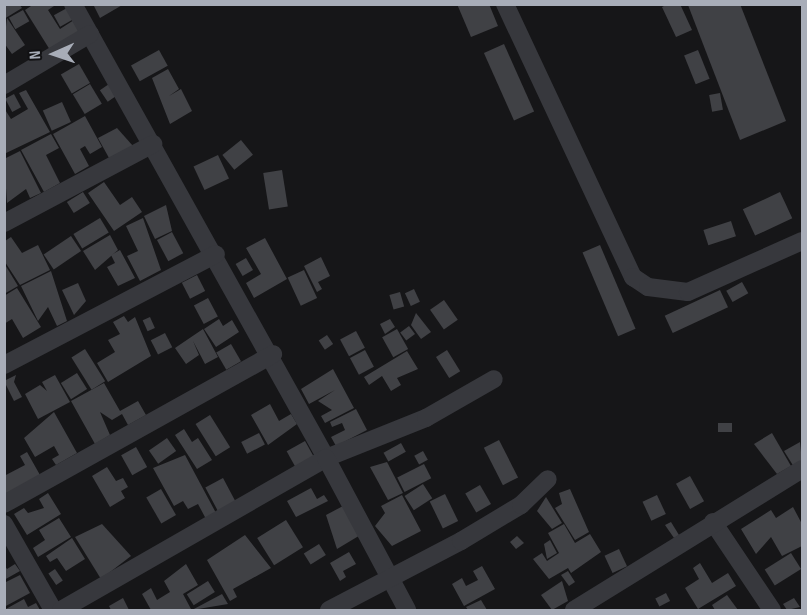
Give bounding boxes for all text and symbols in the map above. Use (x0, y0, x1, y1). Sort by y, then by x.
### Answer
north arrow (24, 24, 84, 84)
text: N (26, 50, 45, 60)

